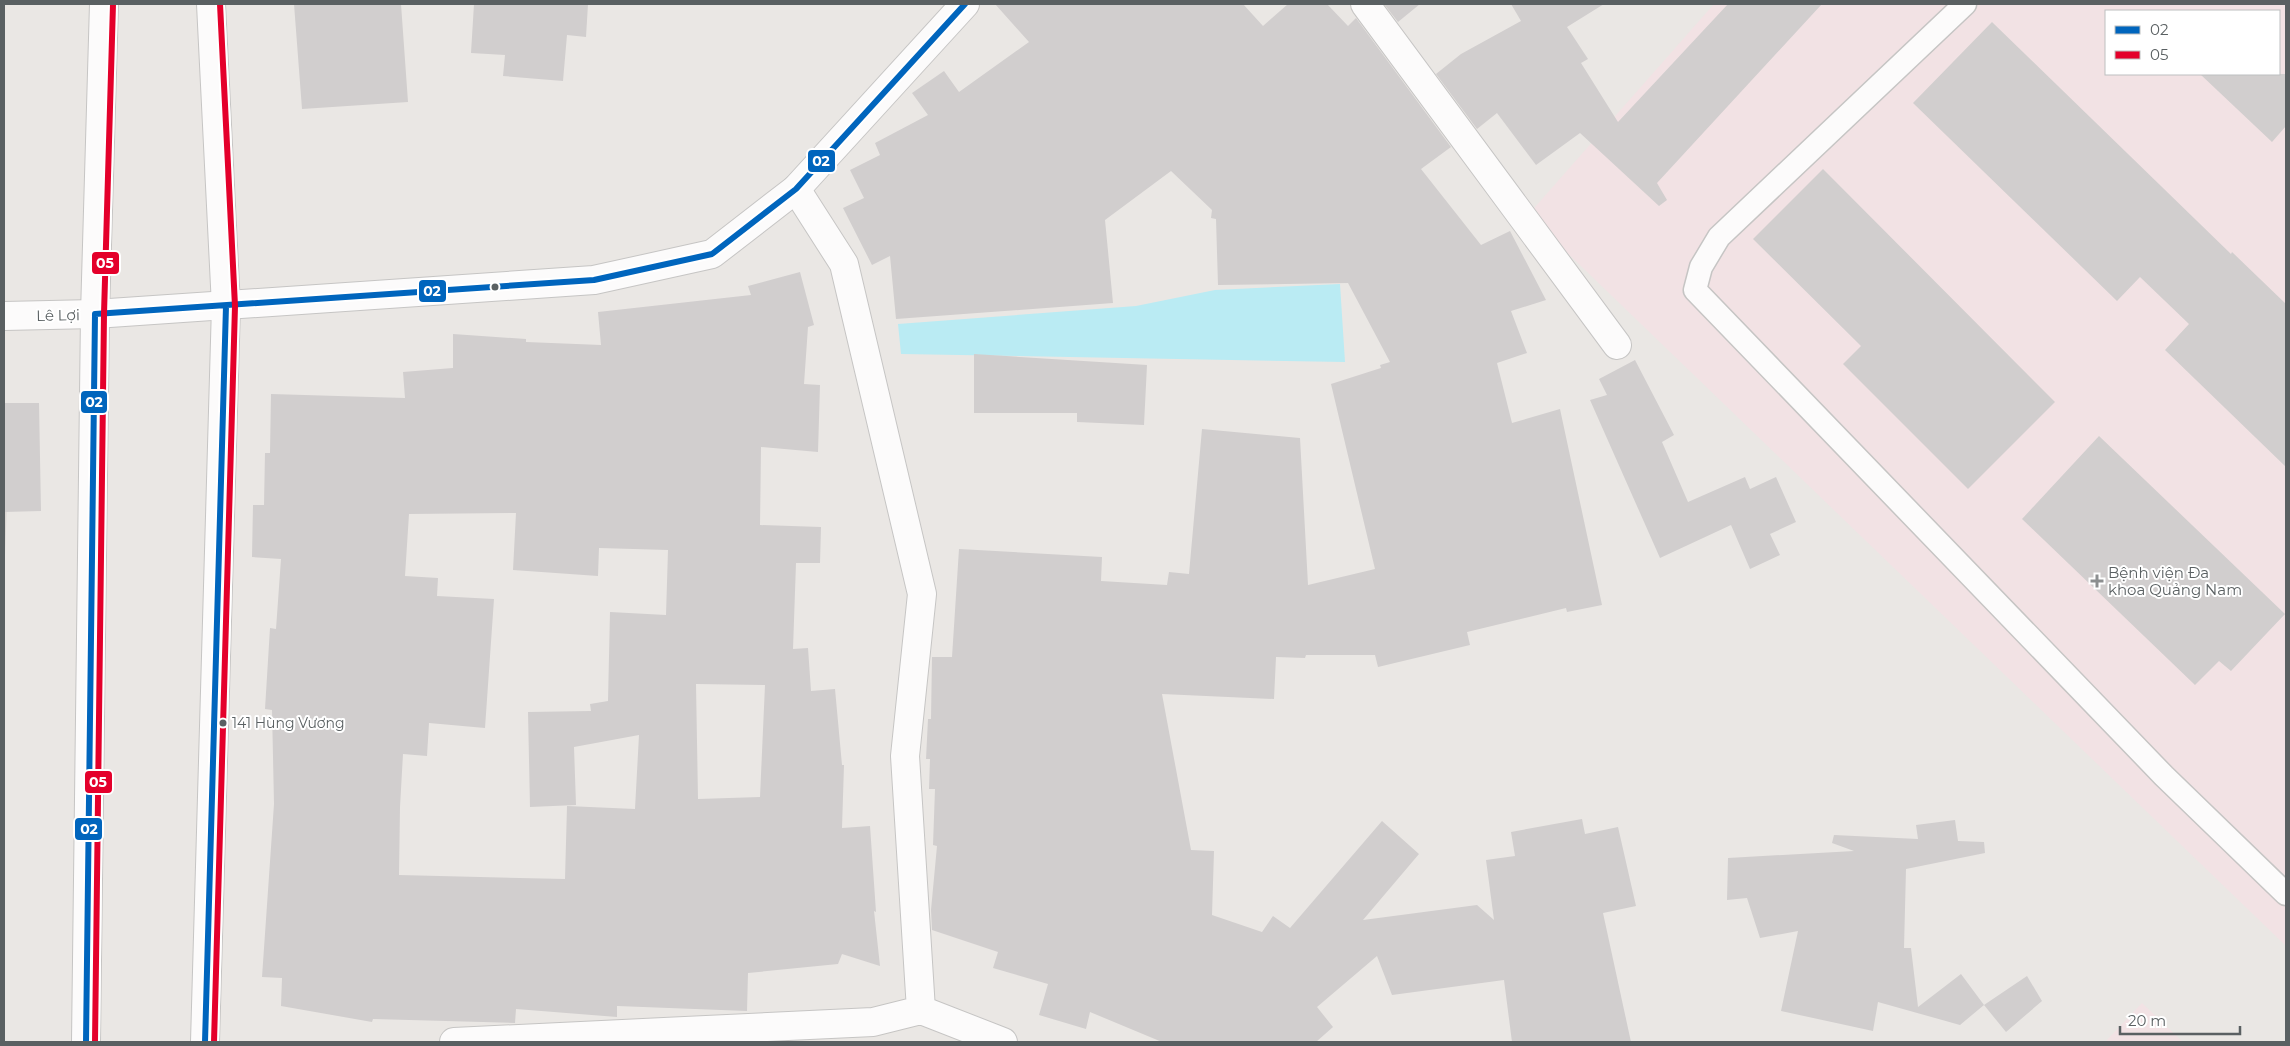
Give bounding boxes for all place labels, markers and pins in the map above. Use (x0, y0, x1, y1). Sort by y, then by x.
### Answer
unlabelled marker (490, 282, 500, 292)
place label: Bệnh viện Đa khoa Quảng Nam (2108, 563, 2242, 599)
marker: Bệnh viện Đa khoa Quảng Nam (2090, 574, 2104, 588)
place label: 141 Hùng Vương (232, 714, 345, 732)
marker: 141 Hùng Vương (218, 718, 228, 728)

